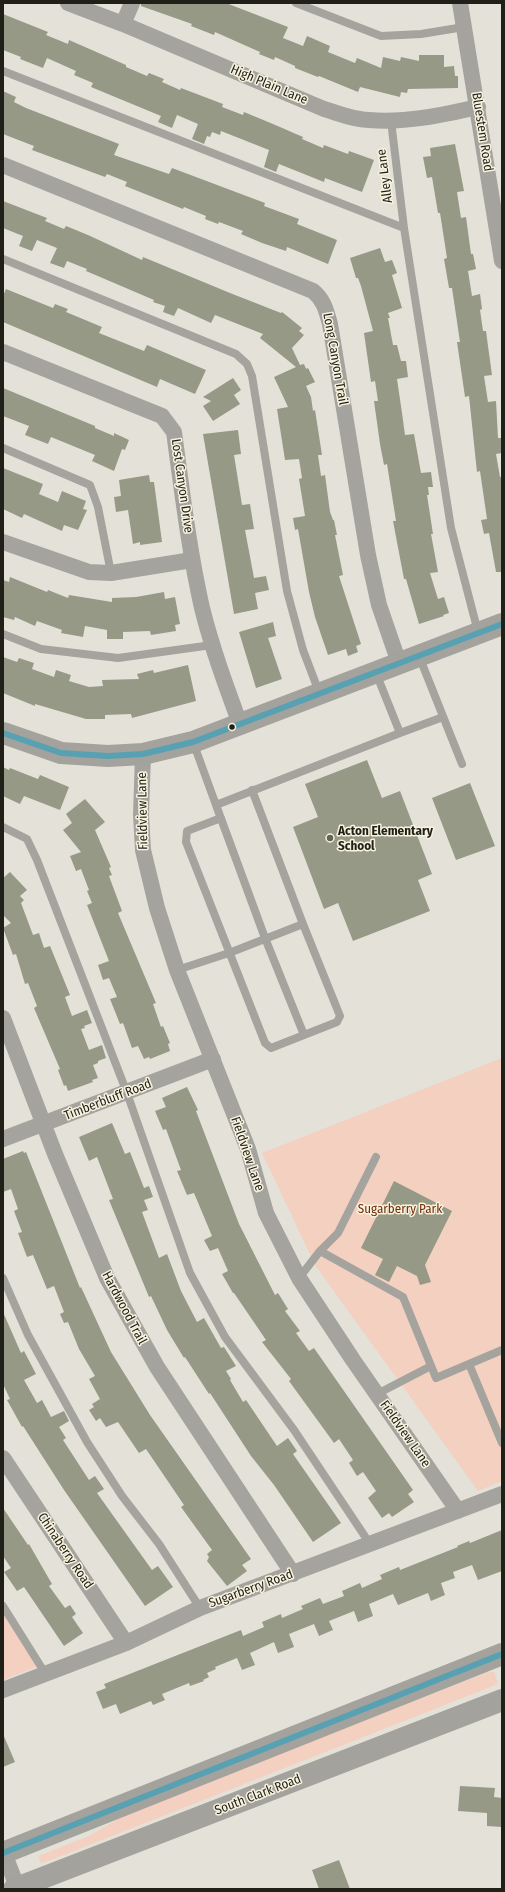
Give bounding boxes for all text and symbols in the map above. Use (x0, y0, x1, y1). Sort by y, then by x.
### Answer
street label: High Plain Lane (228, 62, 310, 108)
street label: Bluestem Road (468, 91, 496, 173)
street label: Alley Lane (374, 148, 396, 204)
street label: Long Canyon Trail (319, 312, 351, 406)
street label: Lost Canyon Drive (168, 438, 196, 534)
unlabelled marker (227, 722, 237, 732)
street label: Fieldview Lane (135, 772, 151, 850)
place label: Acton Elementary School (338, 823, 433, 854)
marker: Acton Elementary School (325, 833, 335, 843)
street label: Timberbluff Road (62, 1076, 154, 1124)
street label: Fieldview Lane (227, 1115, 267, 1193)
park label: Sugarberry Park (358, 1201, 442, 1217)
street label: Hardwood Trail (98, 1269, 150, 1347)
street label: Fieldview Lane (376, 1398, 434, 1470)
street label: Chinaberry Road (34, 1510, 96, 1592)
street label: Sugarberry Road (207, 1567, 295, 1611)
street label: South Clark Road (213, 1771, 303, 1819)

